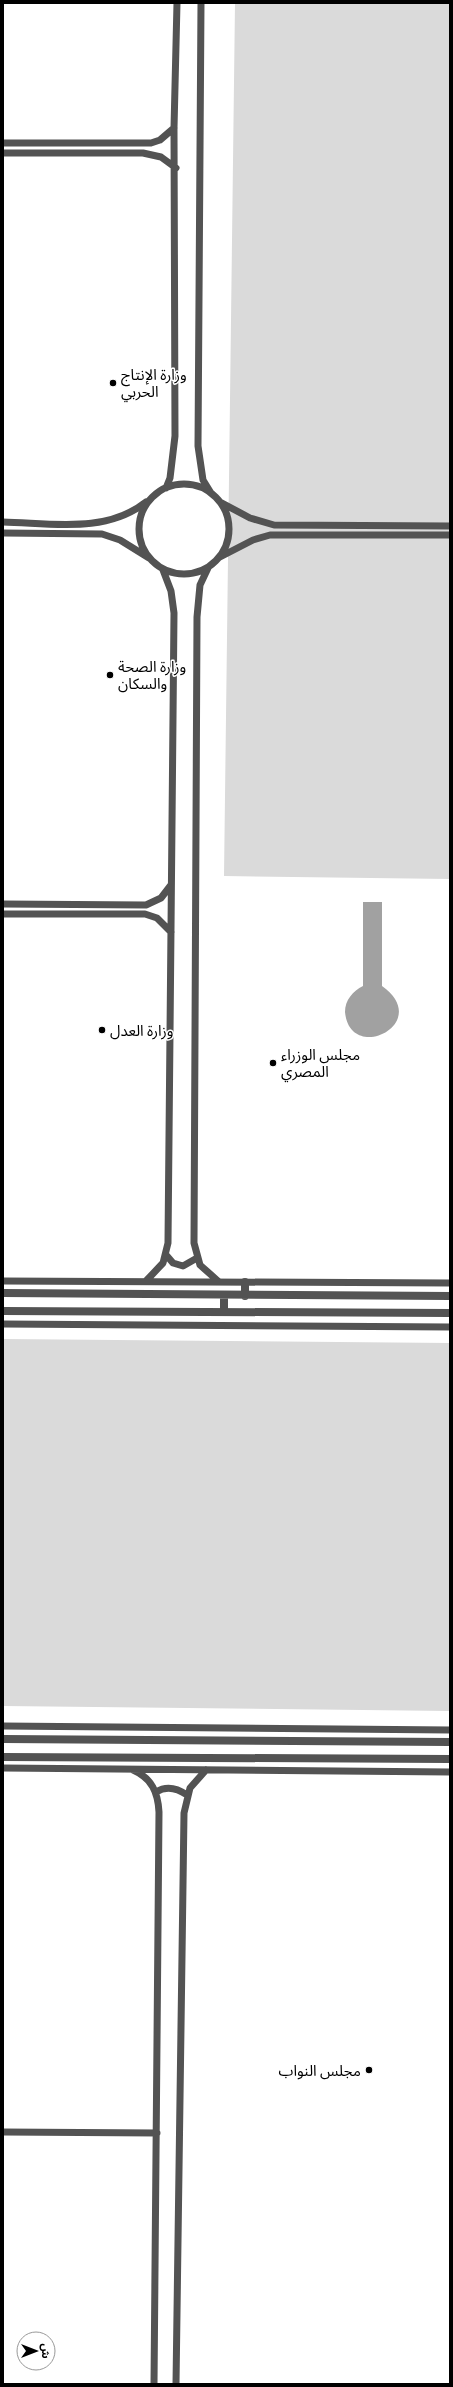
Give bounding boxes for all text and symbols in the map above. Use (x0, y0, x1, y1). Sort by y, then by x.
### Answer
place label: وزارة الإنتاج الحربي (121, 365, 187, 403)
marker: وزارة الإنتاج الحربي (108, 378, 118, 388)
place label: وزارة الصحة والسكان (118, 657, 186, 693)
marker: وزارة الصحة والسكان (105, 670, 115, 680)
place label: وزارة العدل (110, 1021, 173, 1040)
marker: وزارة العدل (97, 1025, 107, 1035)
place label: مجلس الوزراء المصري (281, 1045, 360, 1083)
marker: مجلس الوزراء المصري (268, 1058, 278, 1068)
place label: مجلس النواب (279, 2061, 361, 2080)
marker: مجلس النواب (364, 2065, 374, 2075)
north arrow (16, 2331, 56, 2371)
text: ش (39, 2343, 53, 2359)

